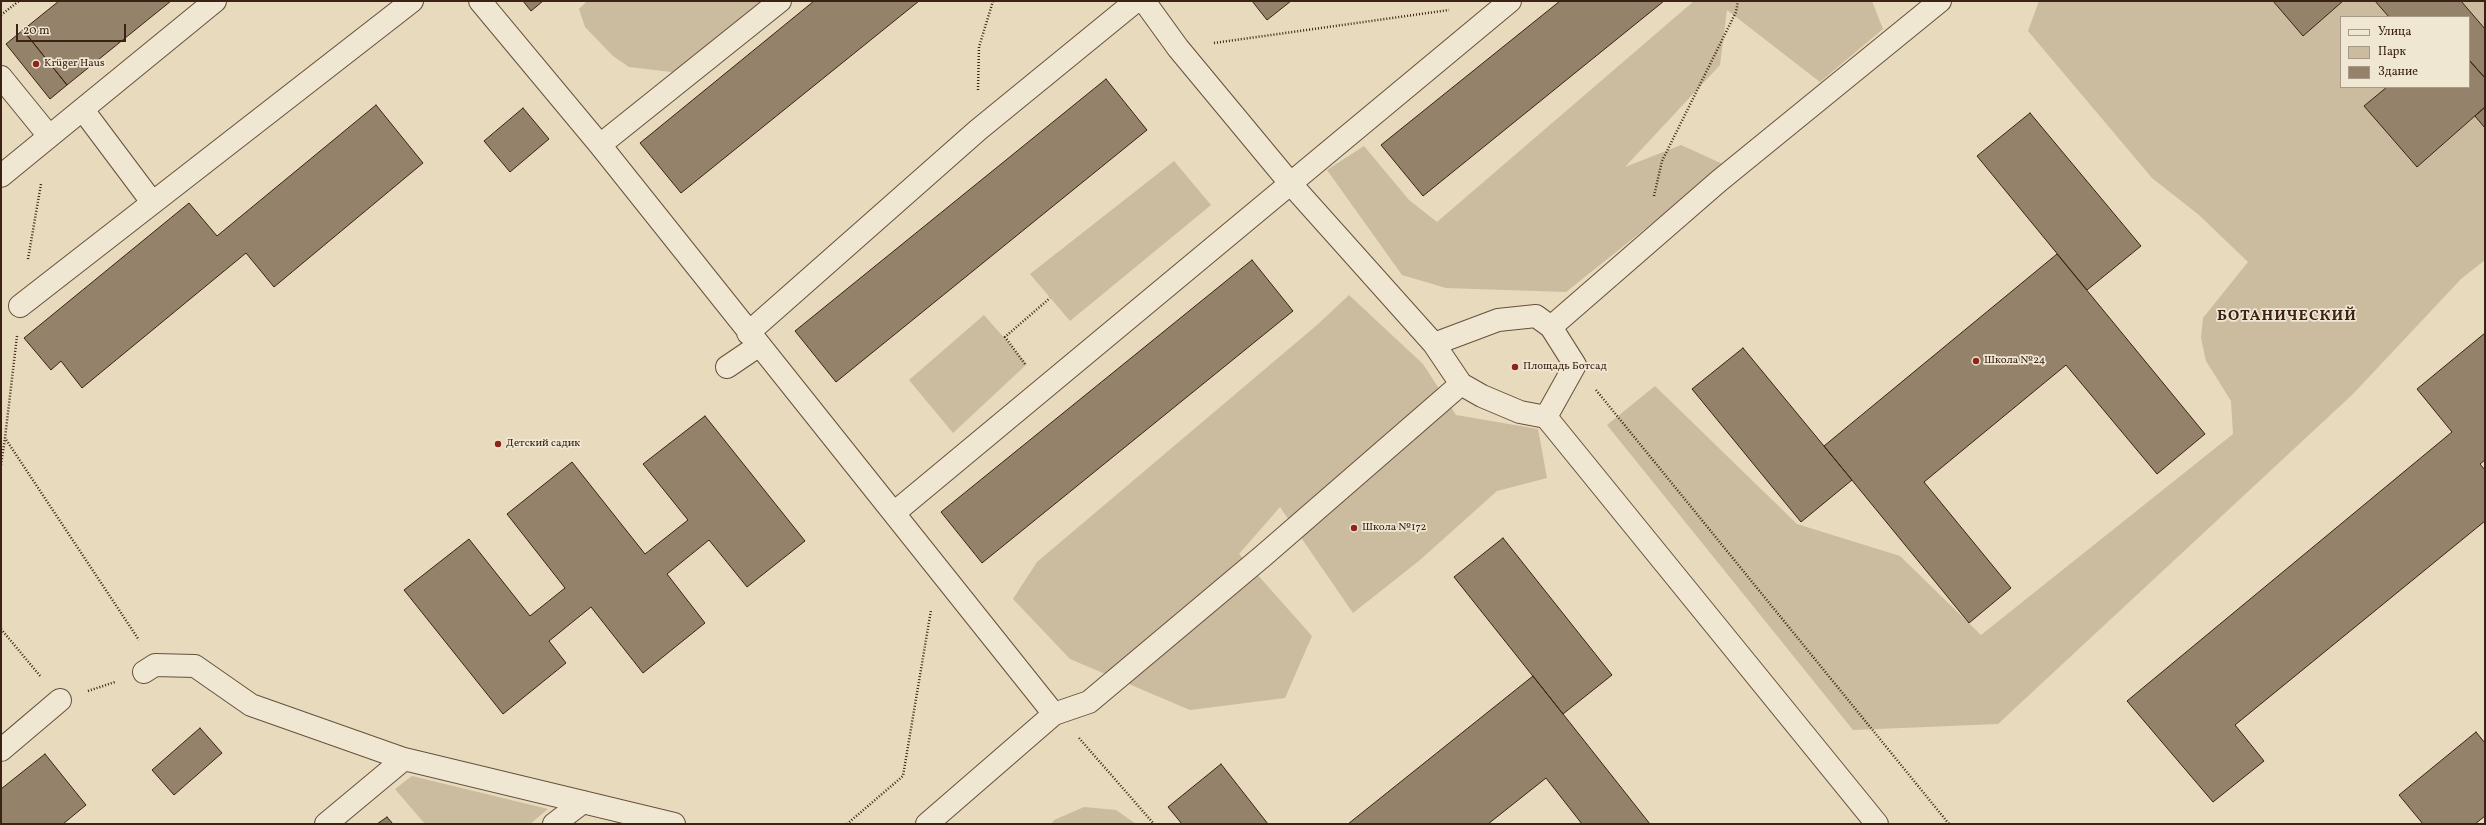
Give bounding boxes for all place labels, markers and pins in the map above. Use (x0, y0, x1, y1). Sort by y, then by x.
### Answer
place label: Krüger Haus (44, 57, 105, 71)
marker: Krüger Haus (31, 59, 41, 69)
place label: Школа №24 (1984, 354, 2045, 368)
marker: Школа №24 (1971, 356, 1981, 366)
place label: Площадь Ботсад (1523, 360, 1607, 374)
marker: Площадь Ботсад (1510, 362, 1520, 372)
place label: Детский садик (506, 437, 580, 451)
marker: Детский садик (493, 439, 503, 449)
place label: Школа №172 (1362, 521, 1426, 535)
marker: Школа №172 (1349, 523, 1359, 533)

